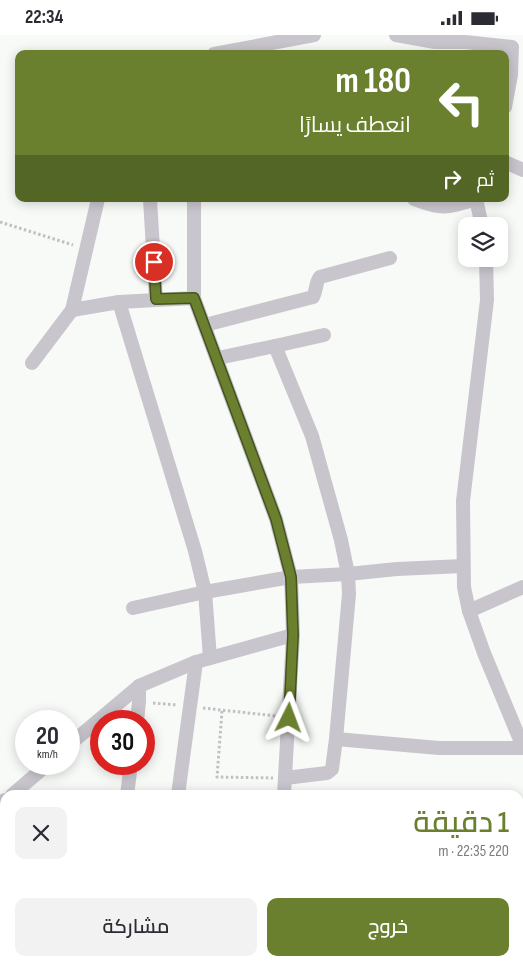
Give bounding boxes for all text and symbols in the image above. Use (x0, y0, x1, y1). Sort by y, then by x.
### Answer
text: 22:34 (25, 6, 63, 29)
text: 180 m (335, 60, 411, 103)
icon: left (429, 70, 494, 135)
text: انعطف يسارًا (299, 112, 411, 139)
icon: right (438, 165, 466, 193)
text: ثم (476, 169, 494, 192)
map controls (458, 217, 508, 267)
button: layers (458, 217, 508, 267)
pin (133, 241, 175, 283)
icon: arrive (140, 248, 168, 276)
position arrow (262, 691, 314, 743)
speed limit sign: 30 (90, 710, 155, 775)
text: 20 (36, 721, 59, 752)
text: km/h (37, 747, 58, 762)
text: 1 دقيقة (413, 805, 509, 841)
button: close (15, 807, 67, 859)
text: 220 m · 22:35 (438, 842, 509, 861)
button: مشاركة (15, 898, 257, 956)
button: خروج (267, 898, 509, 956)

